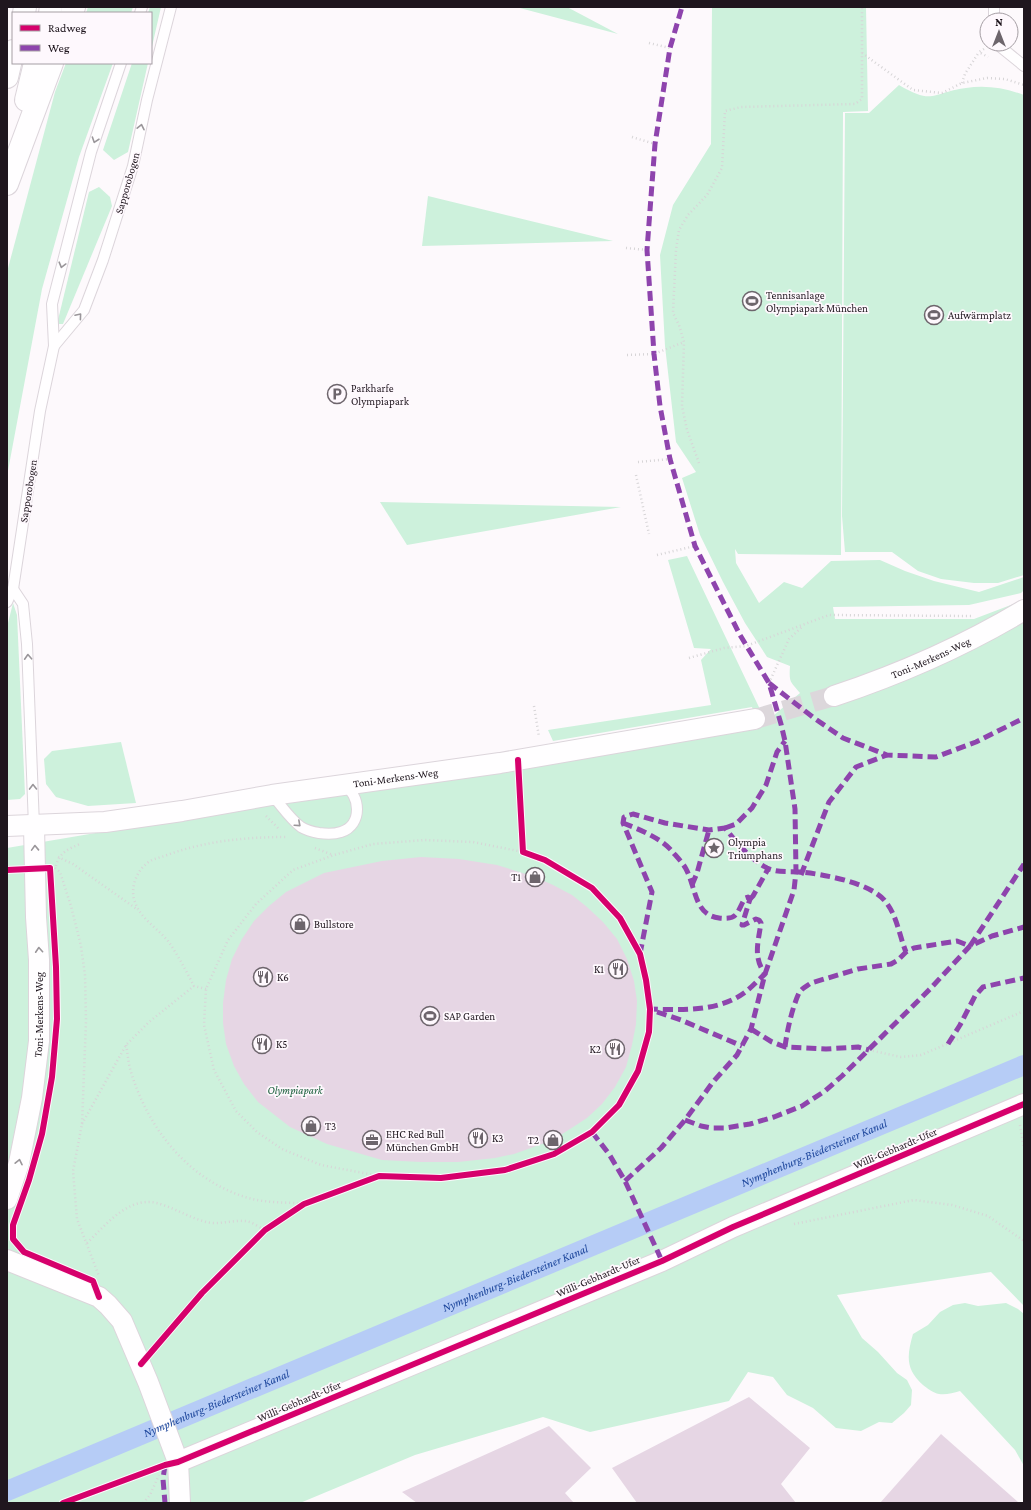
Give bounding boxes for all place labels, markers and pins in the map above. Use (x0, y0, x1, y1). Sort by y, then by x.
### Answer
place label: Tennisanlage Olympiapark München (766, 289, 868, 315)
sports icon: Tennisanlage Olympiapark München (741, 290, 763, 312)
sports icon: Aufwärmplatz (923, 304, 945, 326)
place label: Aufwärmplatz (948, 309, 1011, 322)
place label: Parkharfe Olympiapark (351, 382, 410, 408)
parking icon: Parkharfe Olympiapark (326, 383, 348, 405)
place label: Olympia Triumphans (728, 836, 782, 862)
place icon: Olympia Triumphans (703, 837, 725, 859)
shop icon: T1 (524, 866, 546, 888)
place label: T1 (511, 871, 521, 883)
shop icon: Bullstore (289, 913, 311, 935)
place label: Bullstore (314, 918, 354, 930)
restaurant icon: K1 (607, 958, 629, 980)
place label: K1 (594, 963, 604, 975)
restaurant icon: K6 (252, 966, 274, 988)
place label: K6 (277, 971, 289, 983)
sports icon: SAP Garden (419, 1005, 441, 1027)
place label: SAP Garden (444, 1010, 495, 1022)
restaurant icon: K5 (251, 1033, 273, 1055)
place label: K5 (276, 1038, 287, 1050)
restaurant icon: K2 (604, 1038, 626, 1060)
place label: K2 (589, 1043, 601, 1055)
shop icon: T3 (300, 1115, 322, 1137)
place label: T3 (325, 1120, 336, 1132)
restaurant icon: K3 (467, 1127, 489, 1149)
place label: EHC Red Bull München GmbH (386, 1128, 459, 1153)
office icon: EHC Red Bull München GmbH (361, 1129, 383, 1151)
shop icon: T2 (542, 1129, 564, 1151)
place label: K3 (492, 1132, 503, 1144)
place label: T2 (528, 1134, 539, 1146)

